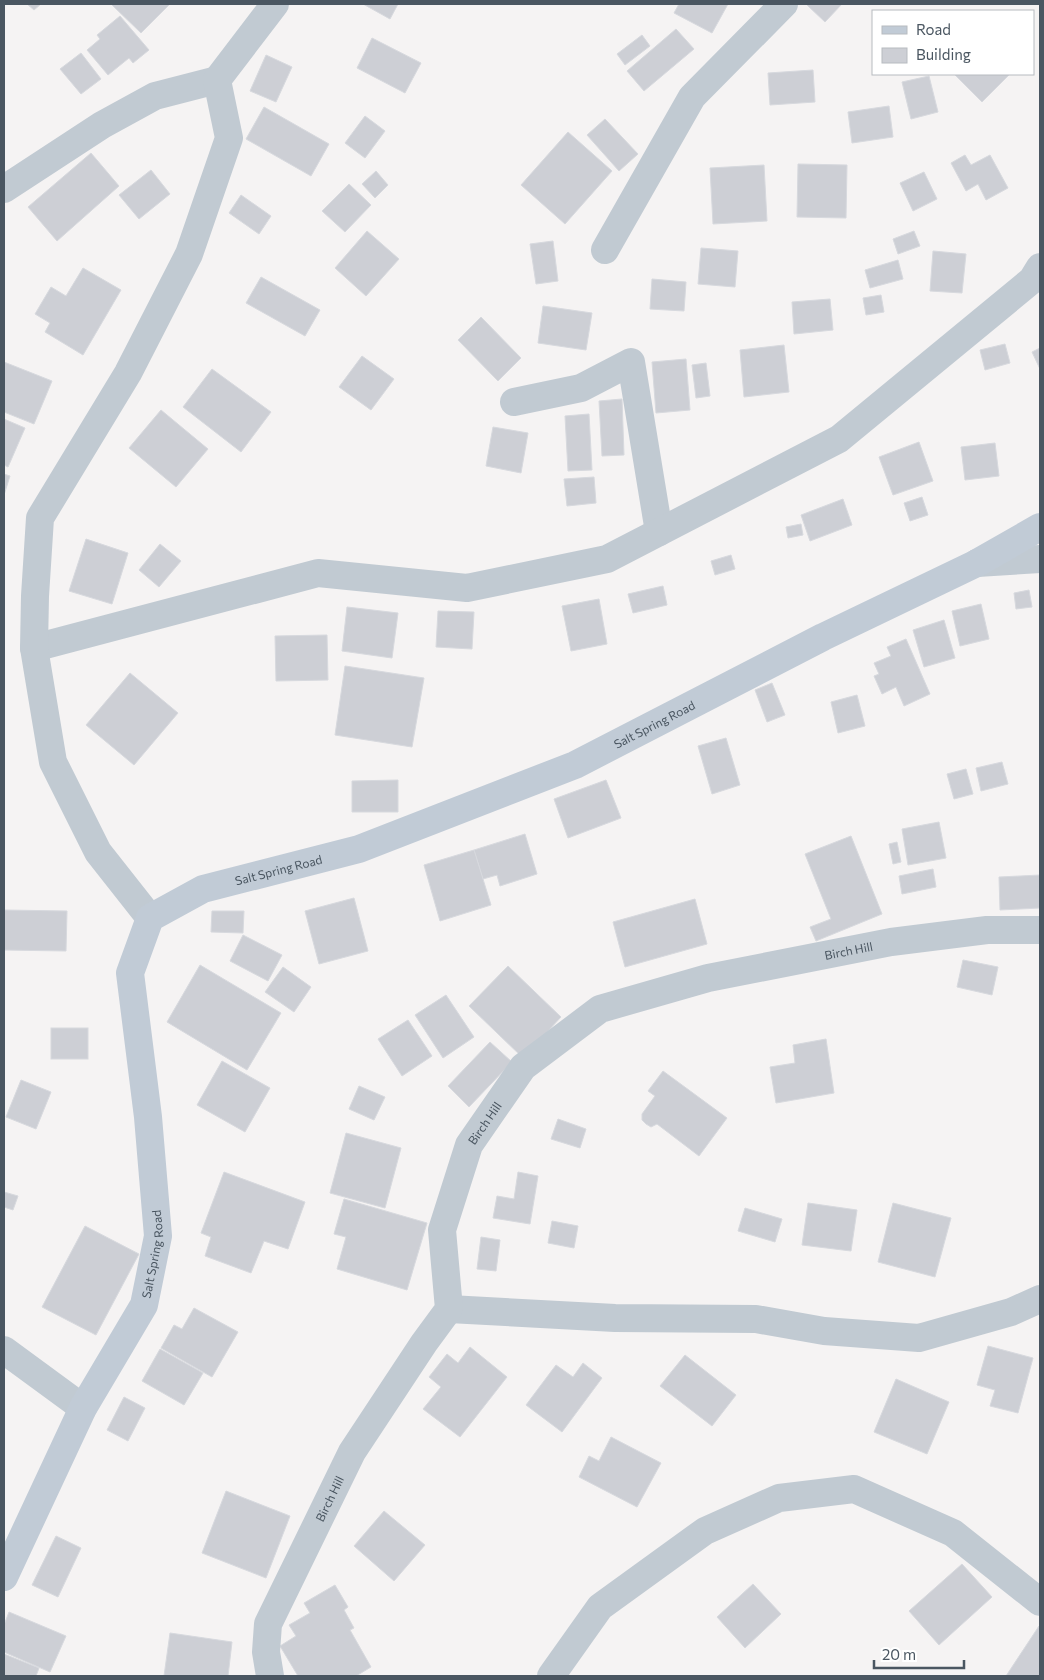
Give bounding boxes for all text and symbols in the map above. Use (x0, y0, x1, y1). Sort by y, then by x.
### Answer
legend (872, 10, 1034, 75)
text: Road (916, 20, 951, 38)
text: Building (916, 45, 971, 63)
street label: Salt Spring Road (611, 697, 697, 751)
street label: Salt Spring Road (233, 852, 324, 888)
street label: Birch Hill (823, 939, 874, 962)
street label: Birch Hill (465, 1099, 504, 1147)
street label: Salt Spring Road (139, 1209, 165, 1300)
street label: Birch Hill (312, 1474, 346, 1524)
scale bar (874, 1638, 964, 1670)
text: 20 m (882, 1645, 916, 1663)

